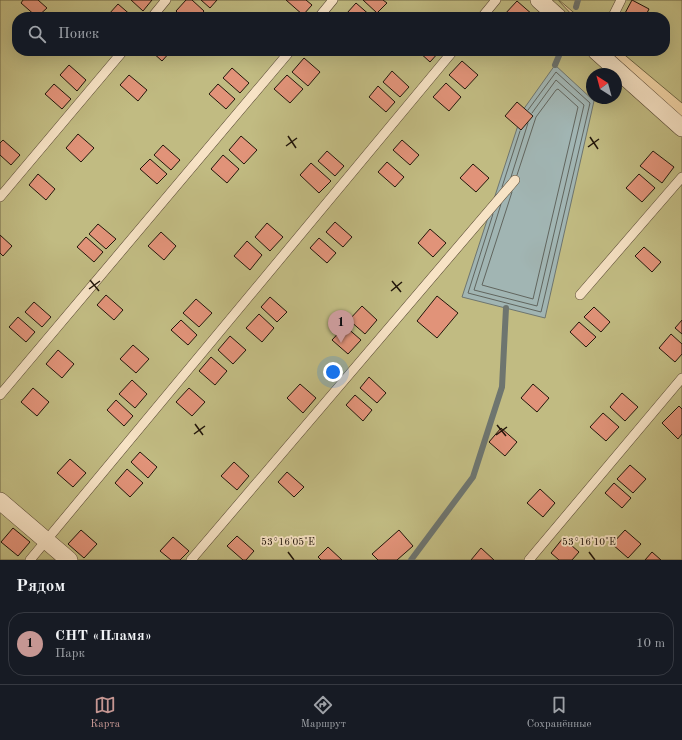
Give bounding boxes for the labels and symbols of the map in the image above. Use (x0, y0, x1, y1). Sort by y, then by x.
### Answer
north arrow (586, 68, 622, 104)
pin: 1 (328, 310, 354, 343)
your location (323, 362, 343, 382)
text: 53°16'05"E (261, 537, 315, 547)
text: 53°16'10"E (562, 537, 616, 547)

